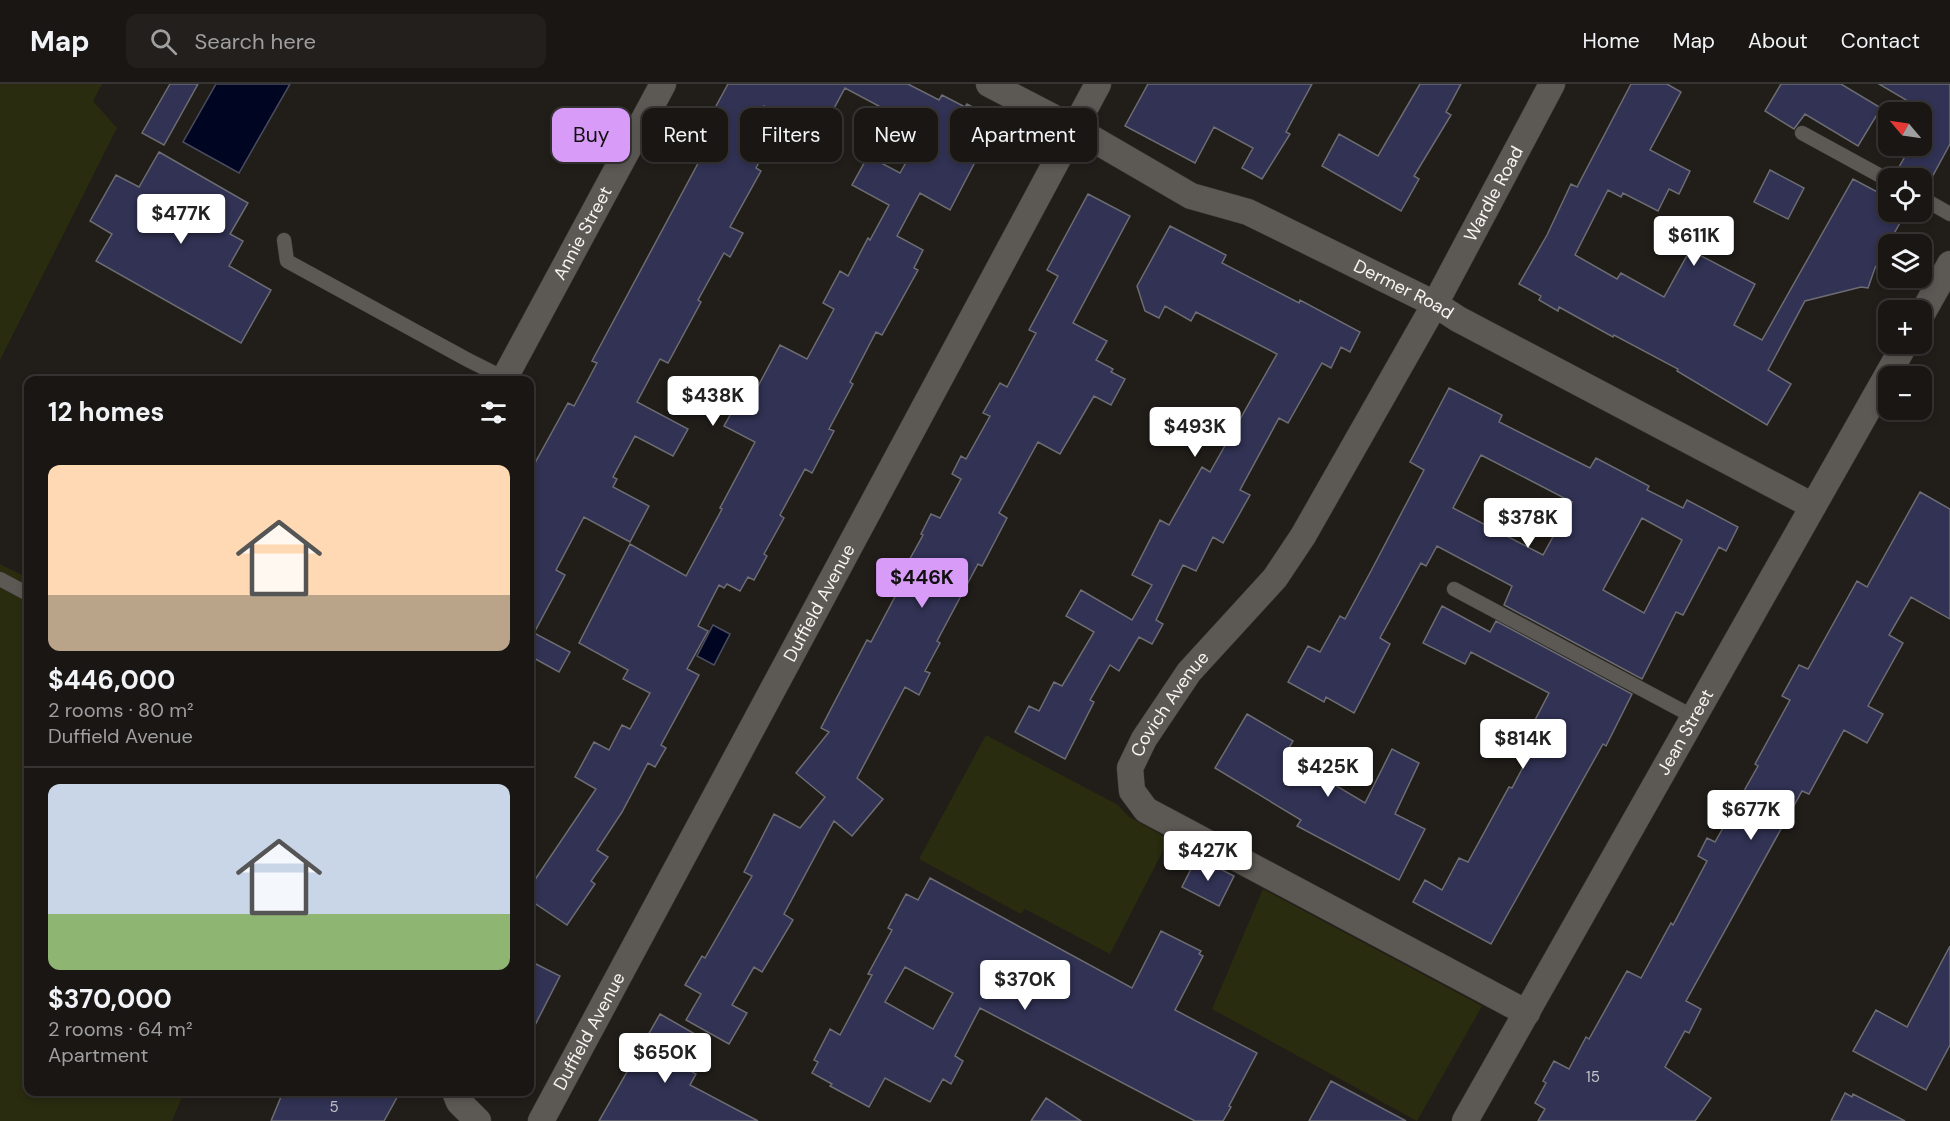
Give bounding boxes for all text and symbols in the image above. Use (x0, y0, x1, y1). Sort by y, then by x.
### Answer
search box (126, 14, 546, 68)
text: Map (30, 23, 90, 60)
icon: search (147, 25, 180, 58)
text: Search here (195, 27, 316, 56)
text: Home (1582, 27, 1640, 55)
text: Map (1673, 27, 1715, 55)
text: About (1748, 27, 1808, 55)
text: Contact (1841, 27, 1920, 55)
north arrow (1878, 102, 1932, 156)
map controls (1878, 102, 1932, 420)
chip: Buy (552, 108, 630, 162)
chip: Rent (642, 108, 728, 162)
chip: Filters (740, 108, 842, 162)
chip: New (854, 108, 938, 162)
chip: Apartment (950, 108, 1097, 162)
street label: Wardle Road (1458, 142, 1529, 246)
button: locate (1878, 168, 1932, 222)
street label: Annie Street (548, 182, 618, 284)
pin: $477K (139, 194, 223, 245)
text: $477K (151, 200, 211, 226)
pin: $611K (1652, 216, 1736, 267)
text: $611K (1668, 222, 1720, 248)
button: layers (1878, 234, 1932, 288)
street label: Dermer Road (1350, 254, 1458, 325)
button: + (1878, 300, 1932, 354)
button: − (1878, 366, 1932, 420)
pin: $438K (671, 376, 755, 427)
text: $438K (682, 382, 744, 408)
text: 12 homes (48, 395, 164, 429)
icon: filters (477, 396, 510, 429)
pin: $493K (1153, 407, 1237, 458)
text: $493K (1164, 413, 1226, 439)
pin: $378K (1486, 498, 1570, 549)
icon: home (225, 504, 333, 612)
text: $378K (1498, 504, 1558, 530)
street label: Duffield Avenue (778, 540, 861, 666)
pin: $446K (880, 558, 964, 609)
text: $446K (890, 564, 954, 590)
street label: Covich Avenue (1125, 646, 1214, 761)
text: $446,000 (48, 663, 175, 697)
street label: Jean Street (1651, 685, 1719, 779)
text: 2 rooms · 80 m² (48, 697, 194, 723)
pin: $814K (1481, 719, 1565, 770)
text: Duffield Avenue (48, 723, 193, 749)
text: $814K (1494, 725, 1552, 751)
pin: $425K (1286, 747, 1370, 798)
text: $425K (1297, 753, 1359, 779)
pin: $677K (1709, 790, 1793, 841)
text: $677K (1721, 796, 1781, 822)
icon: home (225, 823, 333, 931)
pin: $427K (1166, 831, 1250, 882)
text: $427K (1178, 837, 1238, 863)
pin: $370K (983, 960, 1067, 1011)
text: $370K (994, 966, 1056, 992)
street label: Duffield Avenue (548, 968, 631, 1094)
text: $370,000 (48, 982, 172, 1016)
text: 2 rooms · 64 m² (48, 1016, 192, 1042)
pin: $650K (623, 1033, 707, 1084)
text: $650K (633, 1039, 697, 1065)
text: Apartment (48, 1042, 148, 1068)
house number: 15 (1586, 1067, 1600, 1087)
house number: 5 (329, 1097, 339, 1117)

